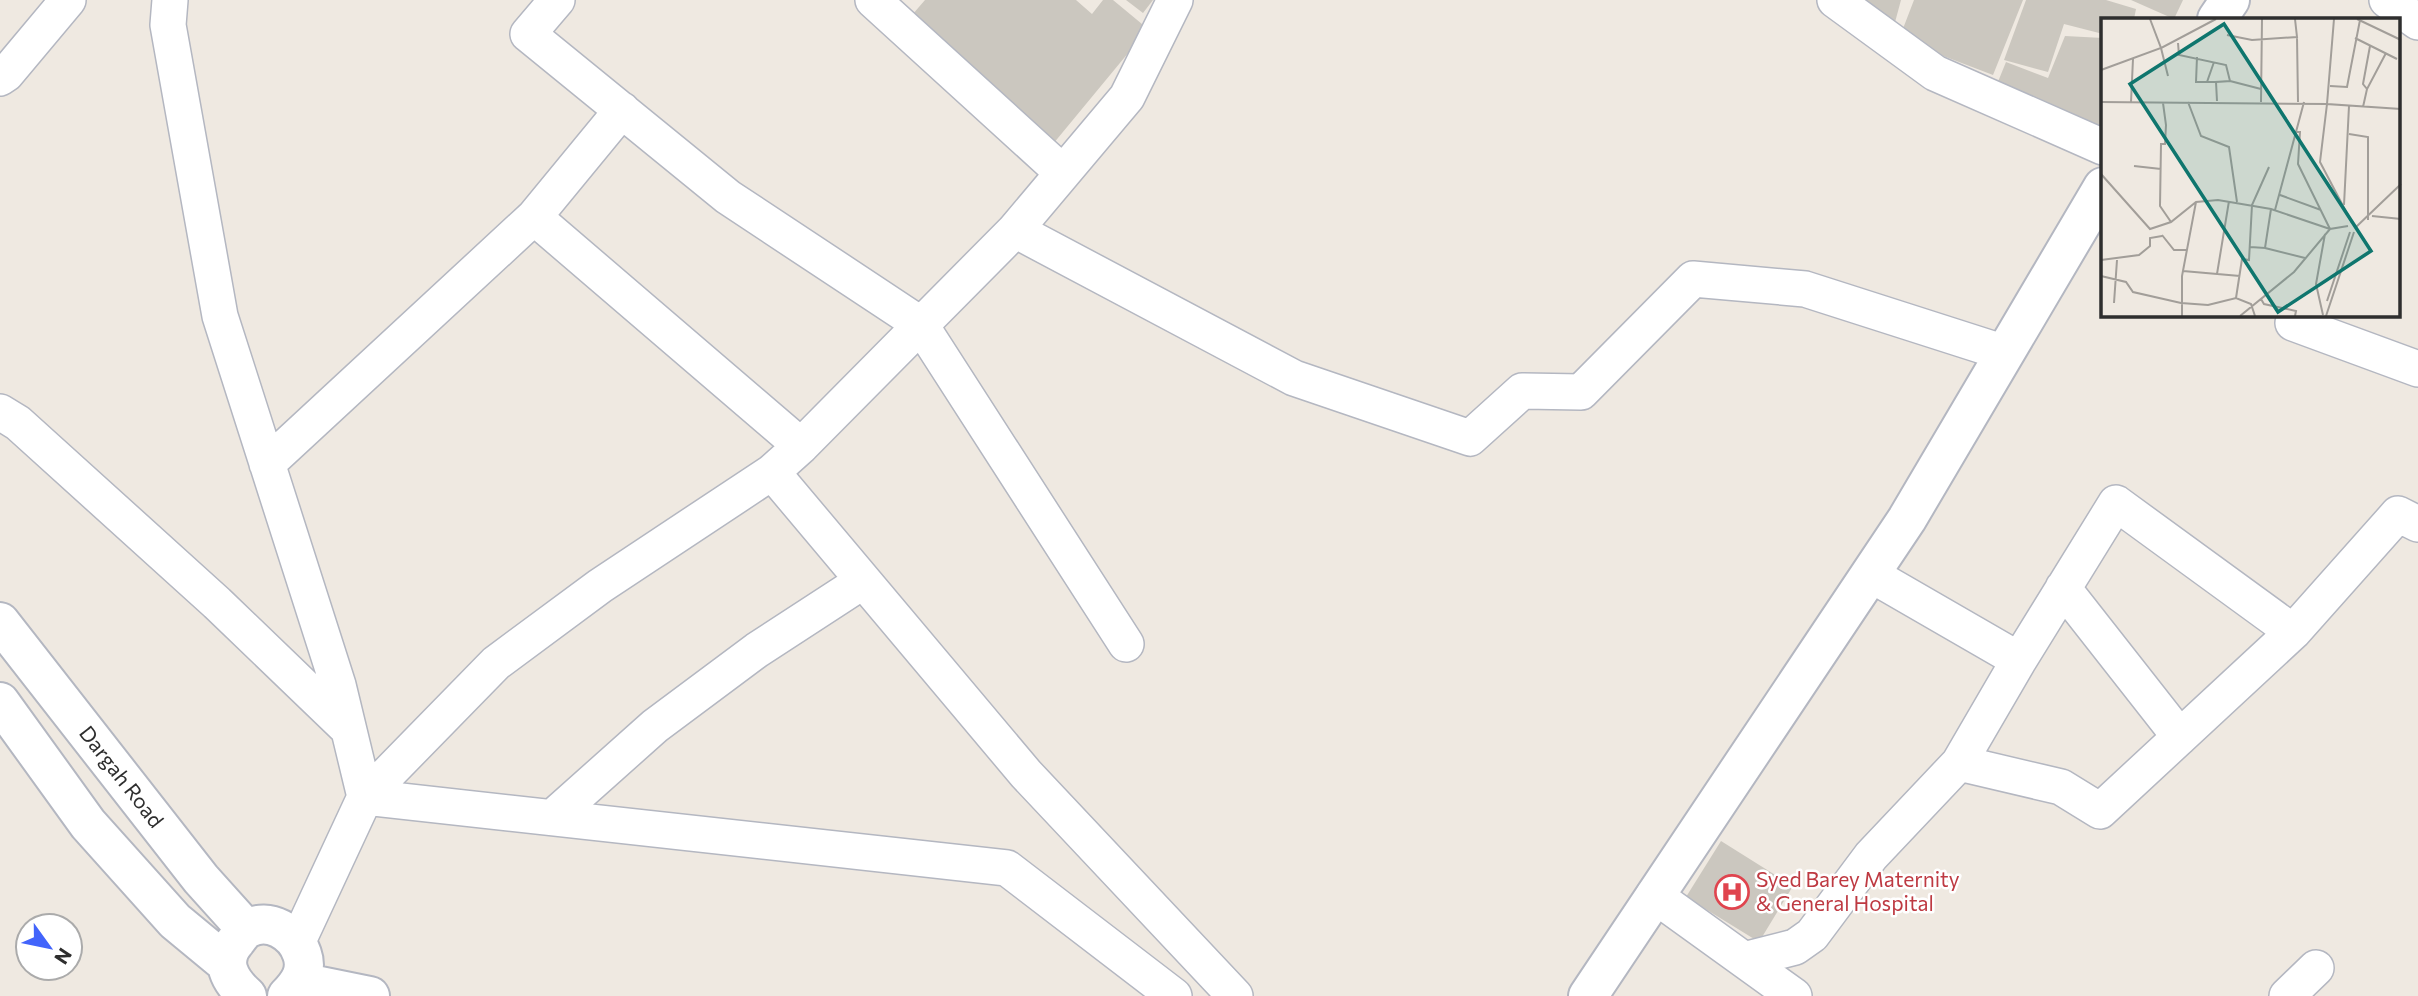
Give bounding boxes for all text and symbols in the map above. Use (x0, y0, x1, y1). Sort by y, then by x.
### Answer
inset map (2101, 18, 2400, 317)
street label: Dargah Road (75, 720, 170, 832)
place label: Syed Barey Maternity & General Hospital (1756, 866, 1960, 915)
hospital icon: Syed Barey Maternity & General Hospital (1713, 873, 1751, 911)
north arrow (14, 912, 84, 982)
text: N (50, 944, 77, 969)

